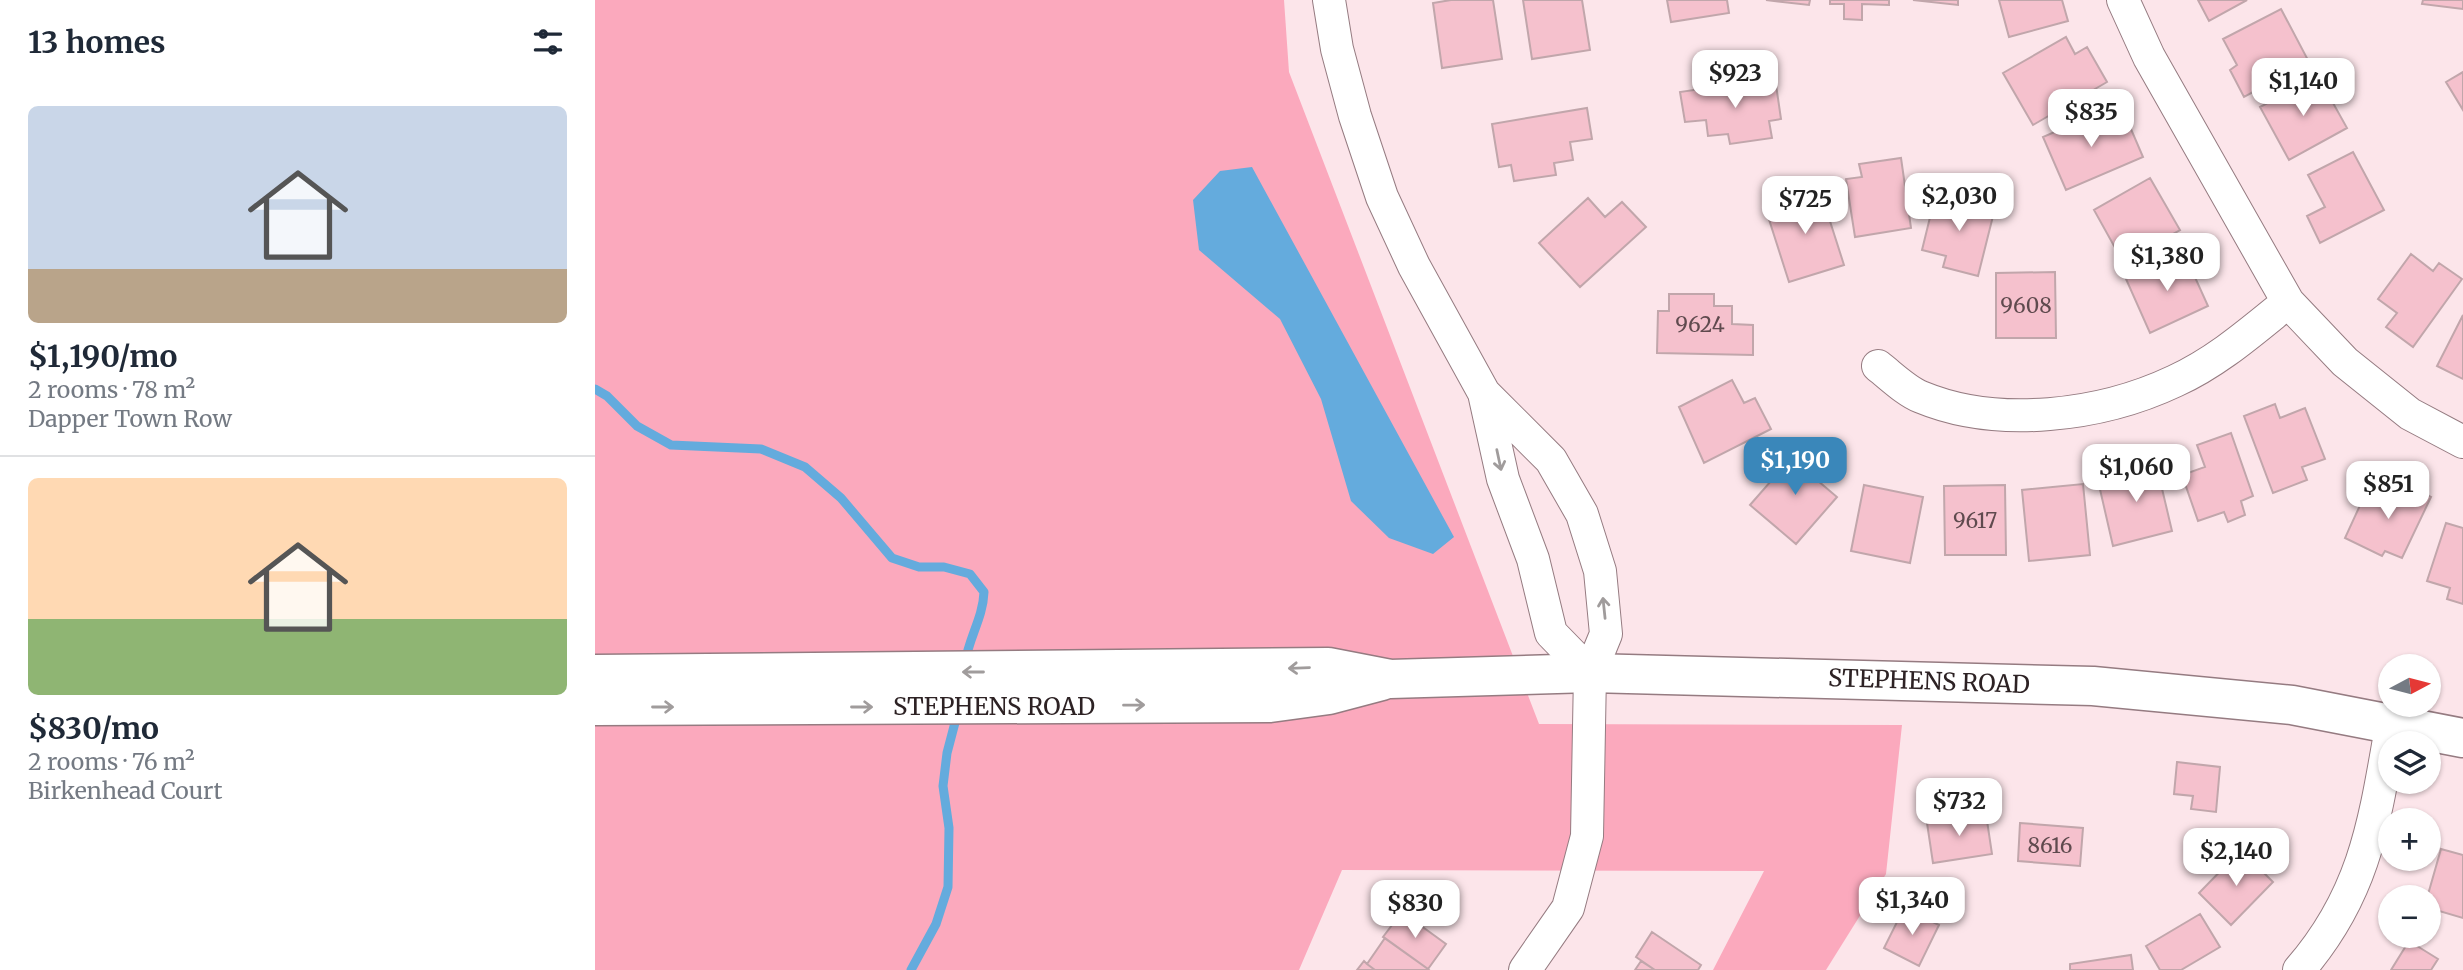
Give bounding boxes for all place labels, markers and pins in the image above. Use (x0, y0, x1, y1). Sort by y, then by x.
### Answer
pin: $923 (1694, 50, 1776, 110)
pin: $1,140 (2246, 58, 2360, 118)
pin: $835 (2050, 90, 2132, 149)
pin: $2,030 (1902, 174, 2016, 233)
pin: $725 (1764, 176, 1846, 236)
pin: $1,380 (2110, 233, 2224, 293)
pin: $1,190 (1738, 438, 1852, 497)
pin: $1,060 (2079, 444, 2193, 504)
pin: $851 (2347, 462, 2429, 521)
pin: $732 (1918, 778, 2000, 838)
pin: $2,140 (2179, 828, 2293, 888)
pin: $1,340 (1855, 878, 1969, 937)
pin: $830 (1374, 880, 1456, 940)

